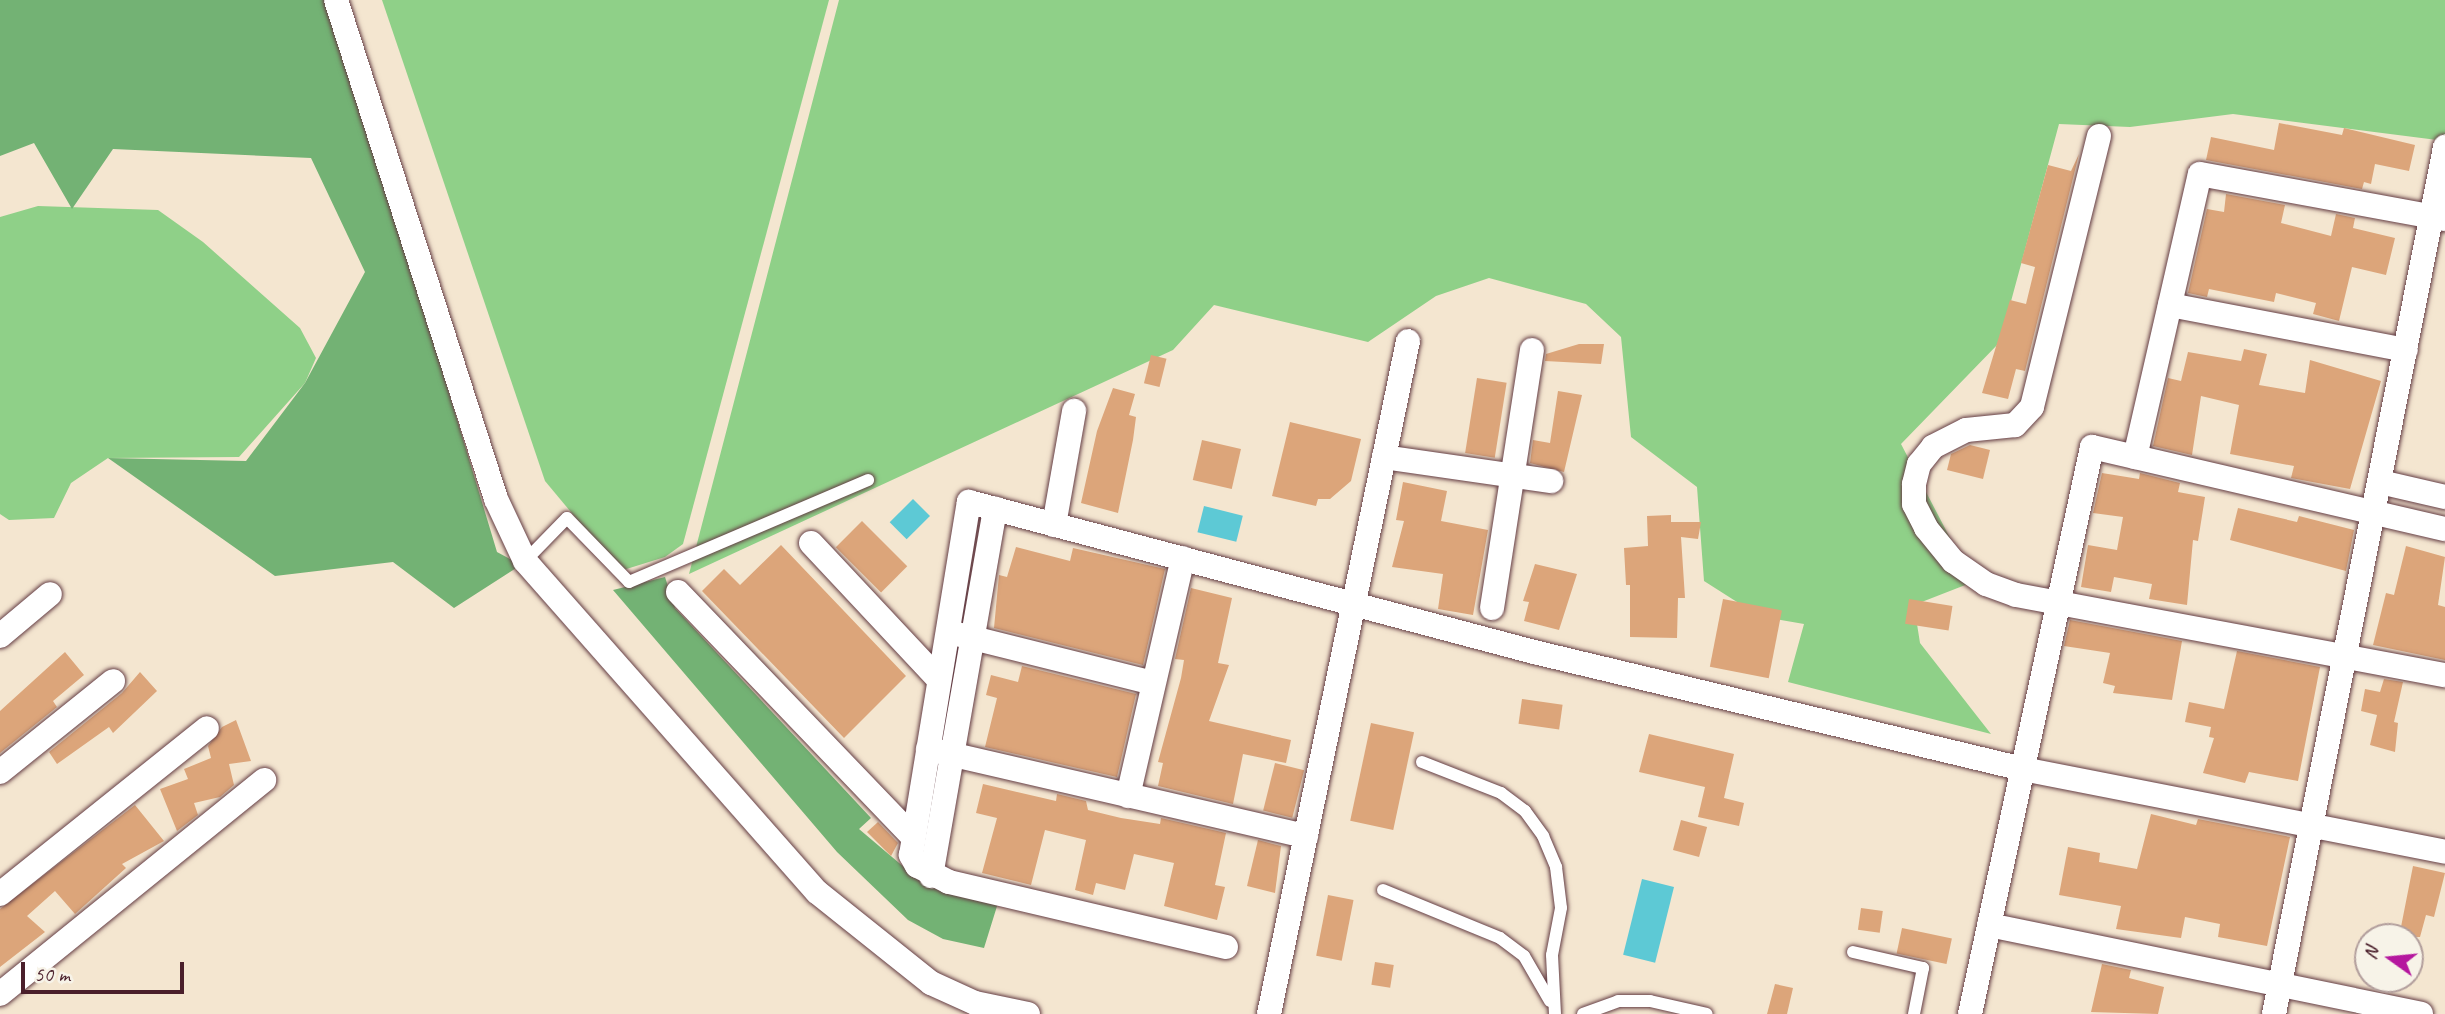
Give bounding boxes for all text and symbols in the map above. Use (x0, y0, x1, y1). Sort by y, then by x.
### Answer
north arrow (2354, 923, 2424, 993)
text: N (2358, 944, 2384, 962)
scale bar (24, 948, 187, 992)
text: 50 m (34, 961, 70, 987)

